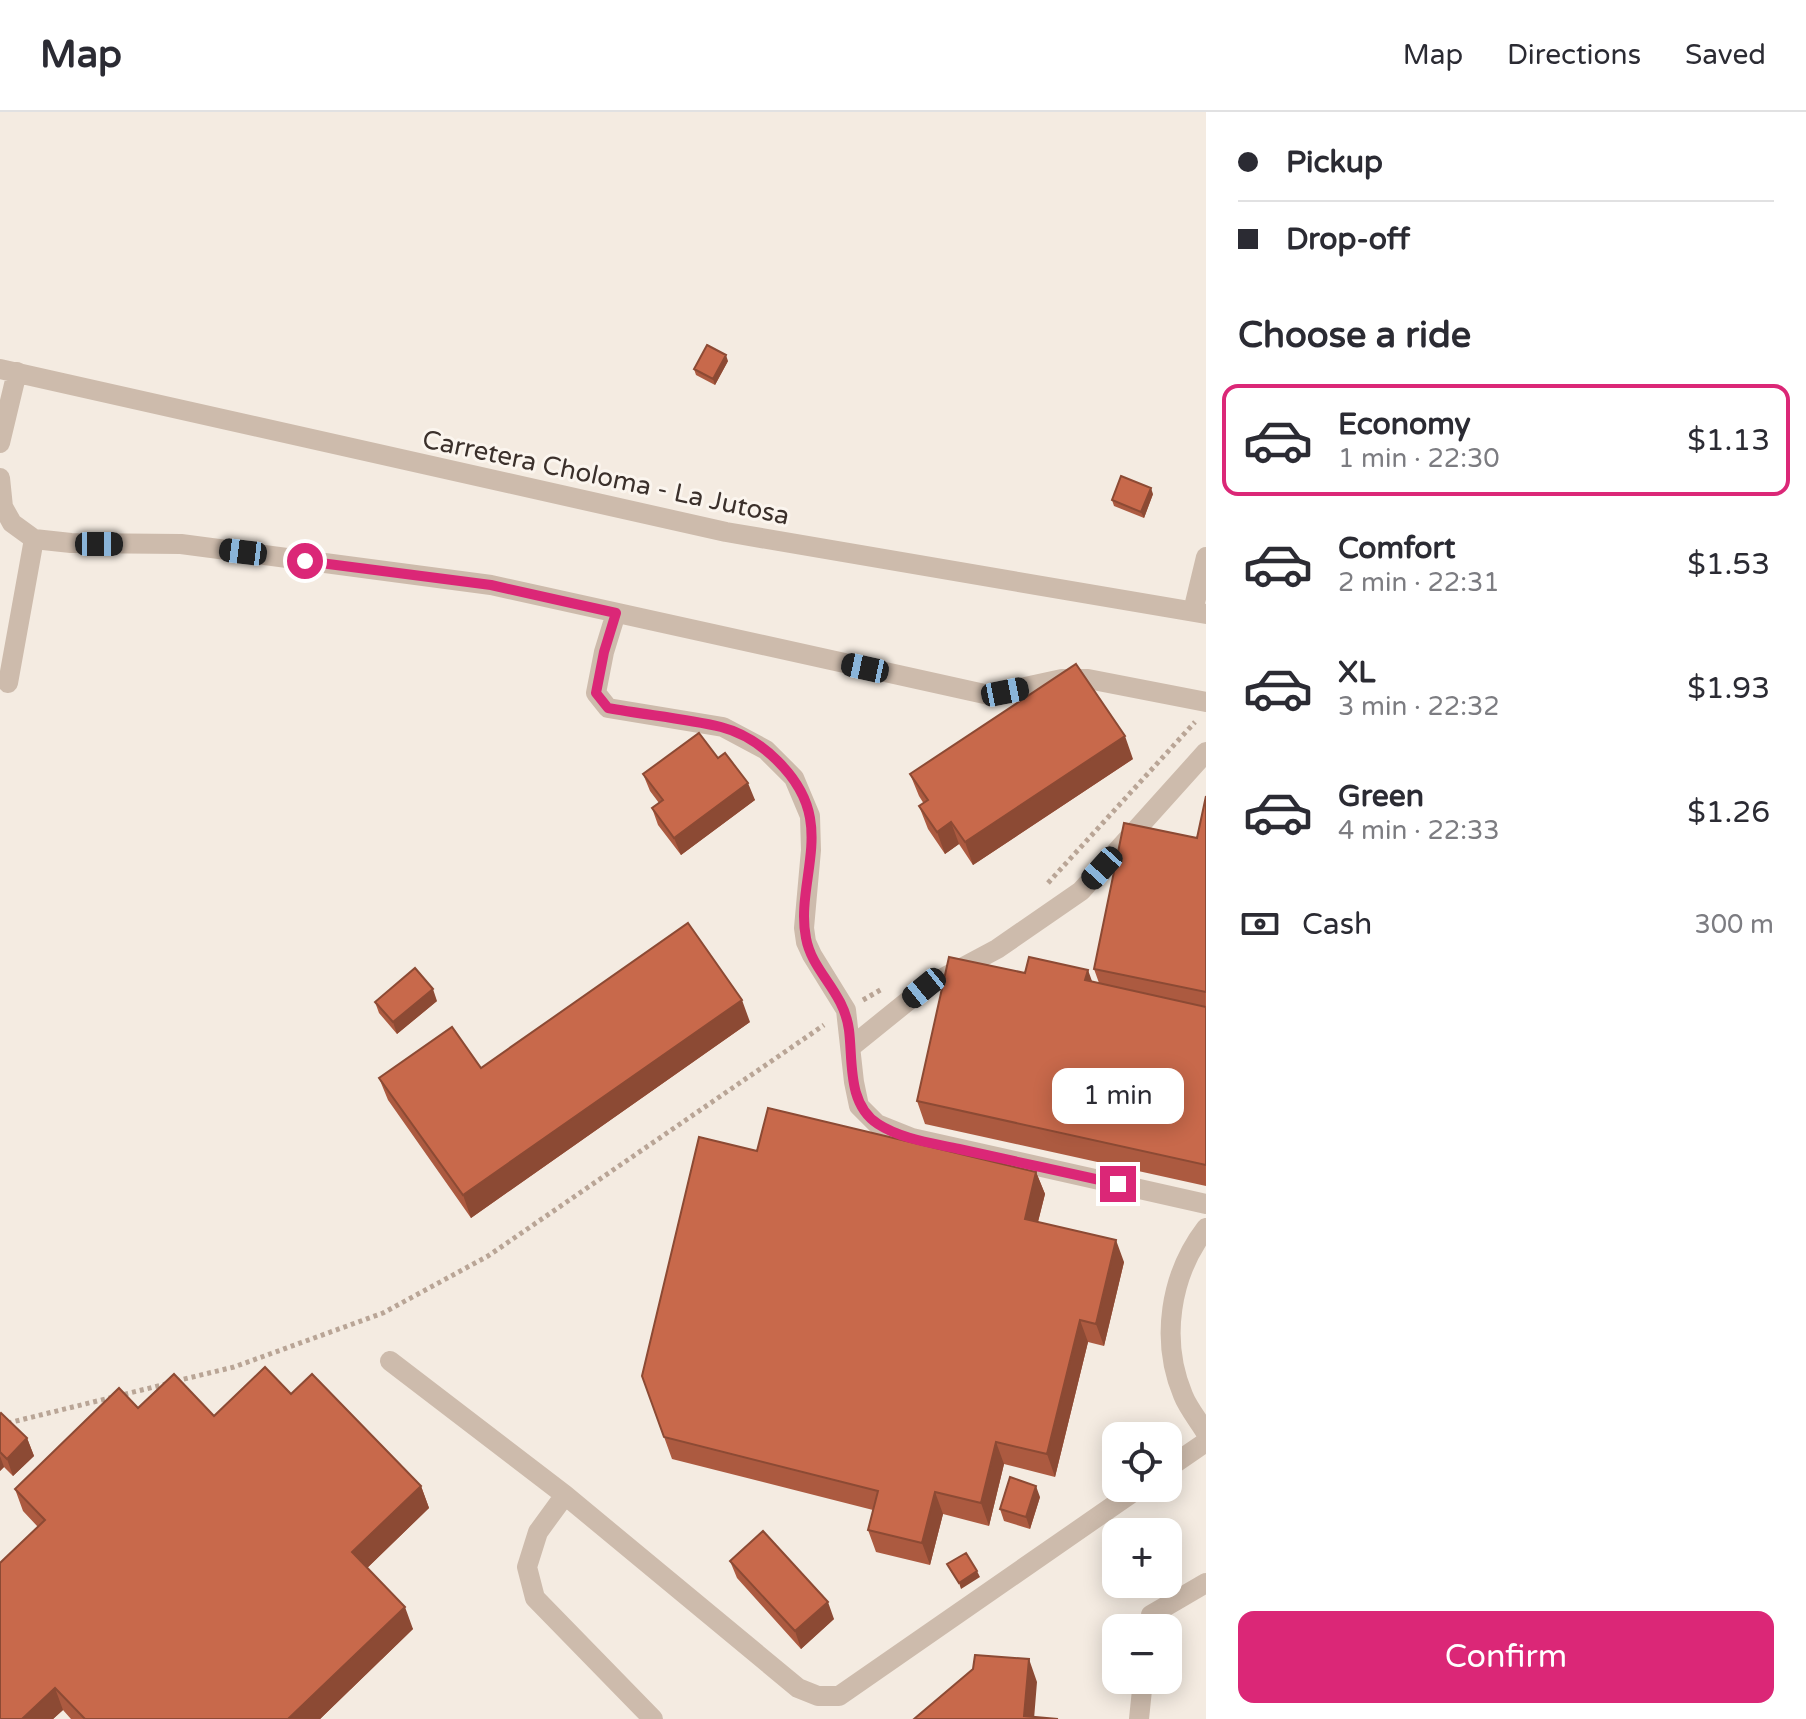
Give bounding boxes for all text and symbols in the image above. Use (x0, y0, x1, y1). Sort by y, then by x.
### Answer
text: Map (40, 32, 122, 78)
text: Map (1403, 38, 1463, 72)
text: Directions (1507, 38, 1641, 72)
text: Saved (1685, 38, 1766, 72)
text: Pickup (1286, 144, 1383, 181)
text: Drop-off (1286, 221, 1410, 258)
text: Choose a ride (1238, 314, 1471, 357)
icon: car (1242, 404, 1314, 476)
text: Economy (1338, 406, 1471, 443)
text: $1.13 (1687, 422, 1770, 459)
street label: Carretera Choloma - La Jutosa (420, 423, 792, 532)
text: 1 min · 22:30 (1338, 443, 1500, 474)
icon: car (1242, 528, 1314, 600)
text: Comfort (1338, 530, 1456, 567)
car (75, 532, 123, 556)
car (218, 537, 268, 567)
route start (287, 543, 323, 579)
text: $1.53 (1687, 546, 1770, 583)
text: 2 min · 22:31 (1338, 567, 1500, 598)
car (839, 651, 891, 685)
icon: car (1242, 652, 1314, 724)
text: XL (1338, 654, 1375, 691)
text: $1.93 (1687, 670, 1770, 707)
car (979, 676, 1031, 708)
text: 3 min · 22:32 (1338, 691, 1500, 722)
icon: car (1242, 776, 1314, 848)
text: Green (1338, 778, 1424, 815)
text: $1.26 (1687, 794, 1770, 831)
text: 4 min · 22:33 (1338, 815, 1500, 846)
car (1077, 842, 1127, 894)
icon: cash (1238, 902, 1282, 946)
text: Cash (1302, 906, 1372, 943)
text: 300 m (1694, 909, 1774, 940)
car (898, 964, 950, 1012)
callout: 1 min (1052, 1068, 1184, 1124)
text: 1 min (1083, 1080, 1153, 1111)
route end (1100, 1166, 1136, 1202)
map controls (1102, 1422, 1182, 1694)
button: locate (1102, 1422, 1182, 1502)
button: + (1102, 1518, 1182, 1598)
button: Confirm (1238, 1611, 1774, 1703)
button: − (1102, 1614, 1182, 1694)

